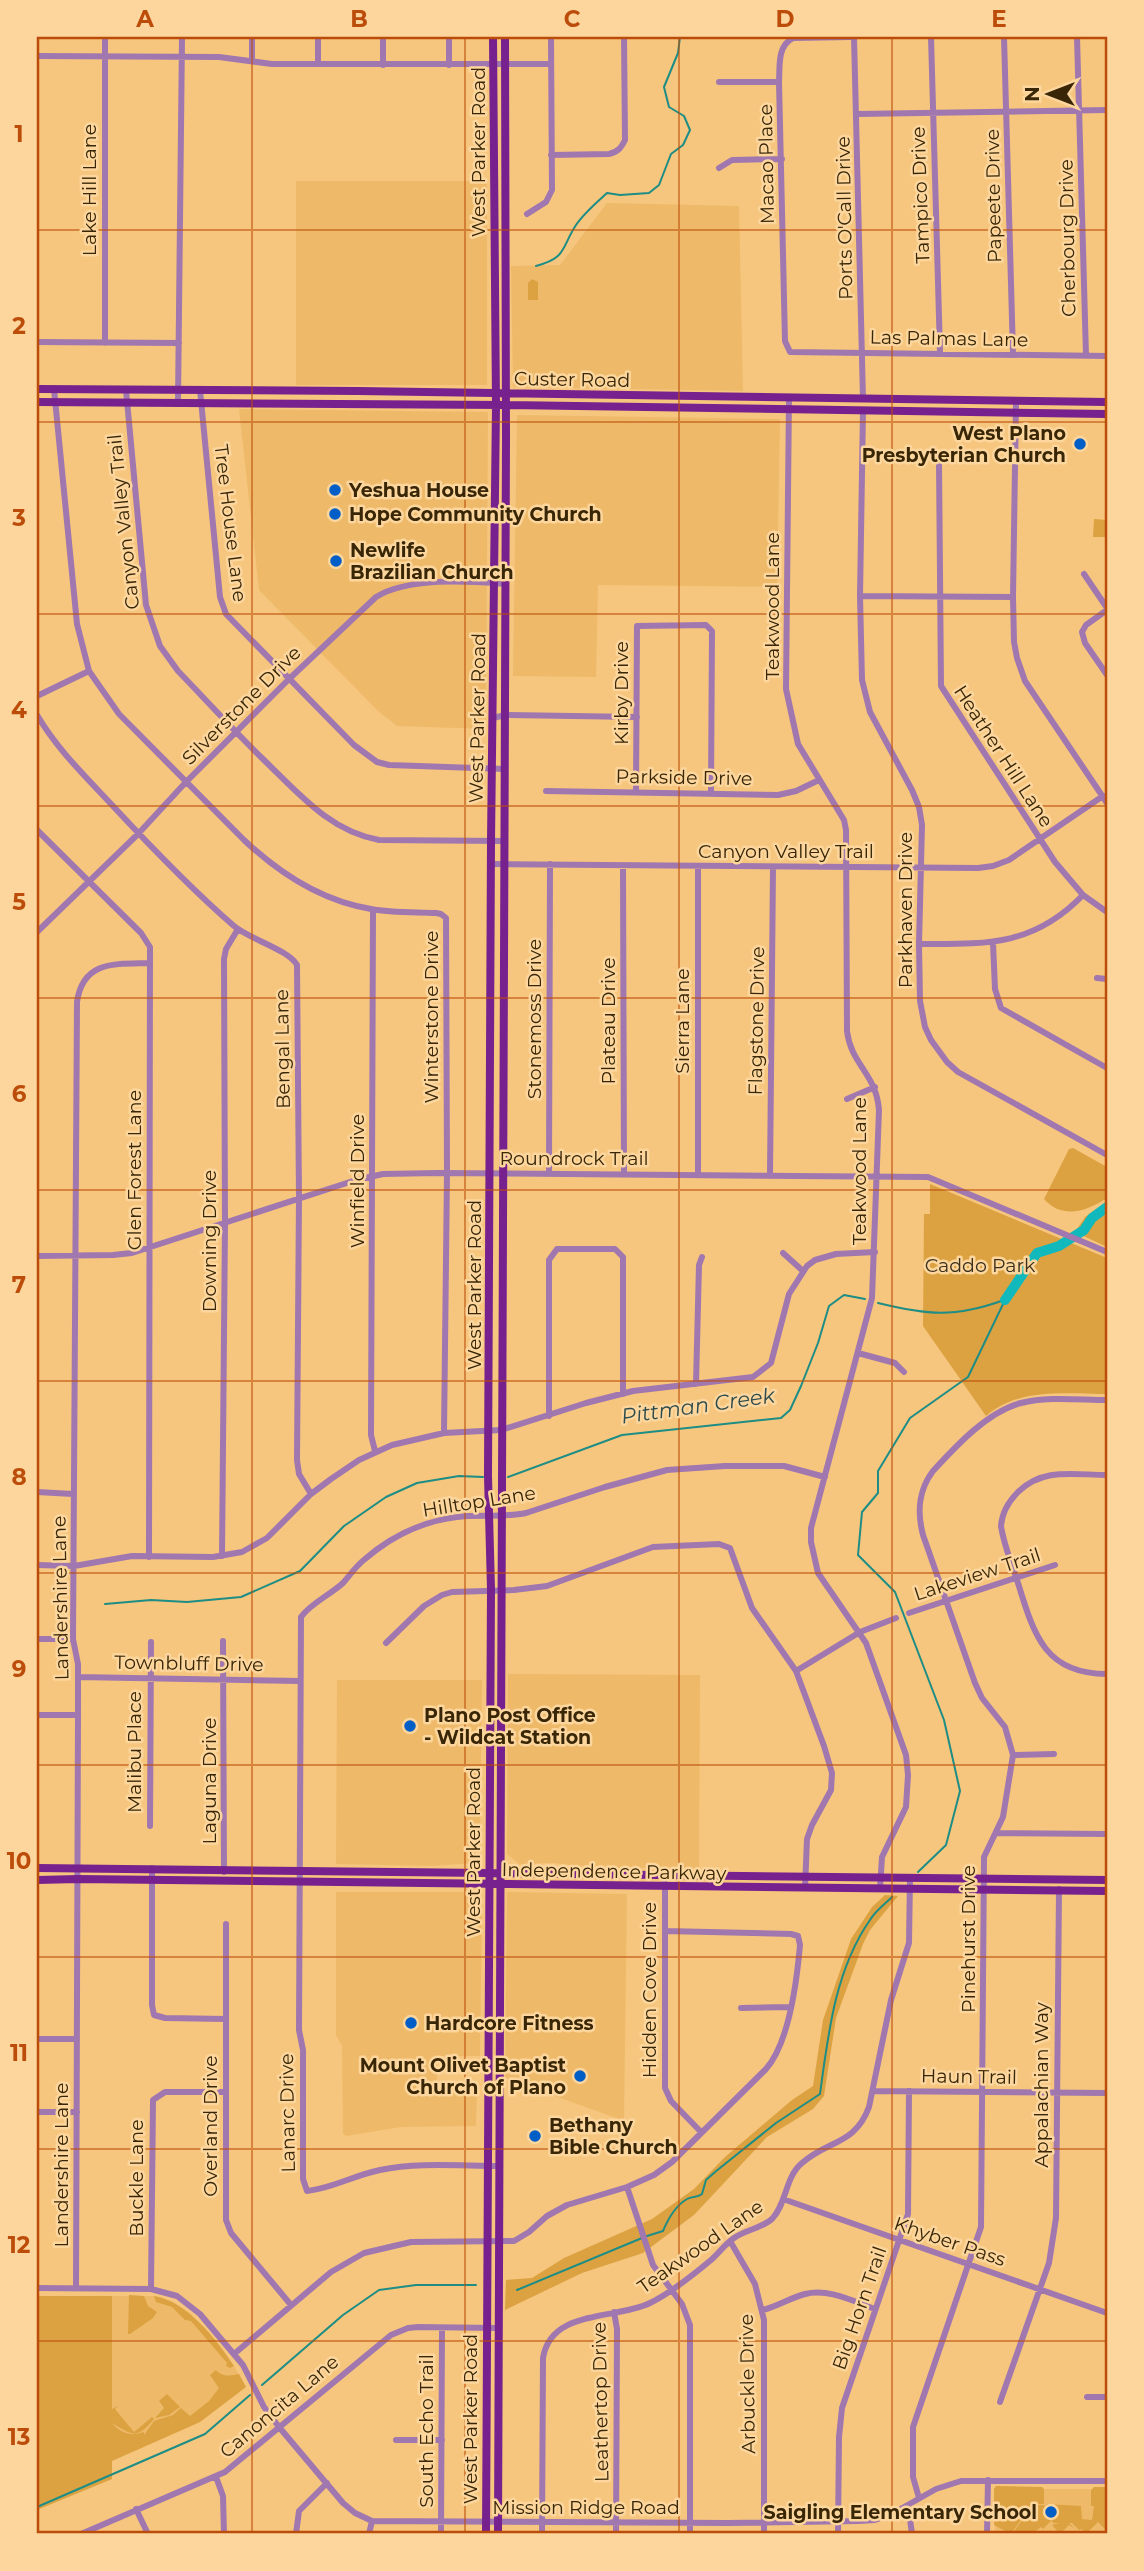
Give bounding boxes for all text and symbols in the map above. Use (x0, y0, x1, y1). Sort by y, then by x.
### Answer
text: A (135, 5, 154, 33)
text: B (350, 5, 368, 33)
text: C (564, 5, 581, 33)
text: D (776, 5, 795, 33)
text: E (991, 5, 1007, 33)
north arrow (1014, 60, 1084, 130)
street label: West Parker Road (467, 67, 490, 237)
text: N (1021, 86, 1044, 102)
street label: Macao Place (754, 104, 779, 224)
text: 1 (14, 120, 24, 148)
street label: Lake Hill Lane (78, 124, 101, 256)
street label: Tampico Drive (907, 126, 934, 264)
street label: Papeete Drive (981, 129, 1006, 263)
street label: Ports O'Call Drive (832, 136, 857, 300)
street label: Cherbourg Drive (1055, 159, 1080, 317)
text: 2 (12, 312, 26, 340)
street label: Las Palmas Lane (869, 326, 1029, 351)
street label: Custer Road (514, 367, 630, 392)
place label: West Plano Presbyterian Church (862, 422, 1066, 467)
street label: Canyon Valley Trail (103, 433, 144, 611)
marker: West Plano Presbyterian Church (1072, 436, 1088, 452)
street label: Tree House Lane (209, 443, 252, 603)
place label: Yeshua House (348, 479, 489, 502)
marker: Yeshua House (327, 482, 343, 498)
place label: Hope Community Church (349, 503, 602, 526)
text: 3 (11, 504, 26, 532)
marker: Hope Community Church (327, 506, 343, 522)
street label: Teakwood Lane (761, 532, 784, 680)
place label: Newlife Brazilian Church (350, 539, 514, 584)
marker: Newlife Brazilian Church (328, 553, 344, 569)
street label: West Parker Road (465, 633, 490, 803)
street label: Silverstone Drive (177, 641, 306, 770)
street label: Kirby Drive (610, 641, 633, 745)
street label: Heather Hill Lane (949, 681, 1058, 832)
text: 4 (11, 696, 27, 724)
street label: Parkside Drive (616, 765, 752, 790)
street label: Parkhaven Drive (894, 832, 917, 988)
street label: Canyon Valley Trail (698, 840, 874, 863)
text: 5 (12, 888, 26, 916)
street label: Winterstone Drive (420, 931, 443, 1103)
street label: Stonemoss Drive (523, 939, 546, 1099)
street label: Flagstone Drive (744, 946, 769, 1096)
street label: Plateau Drive (597, 957, 620, 1085)
street label: Sierra Lane (671, 968, 694, 1074)
street label: Bengal Lane (270, 989, 295, 1109)
text: 6 (12, 1080, 27, 1108)
street label: Glen Forest Lane (123, 1090, 146, 1250)
street label: Teakwood Lane (848, 1097, 871, 1245)
street label: Winfield Drive (346, 1114, 369, 1248)
street label: Roundrock Trail (499, 1147, 649, 1170)
street label: Downing Drive (198, 1170, 221, 1312)
street label: West Parker Road (463, 1200, 486, 1370)
park label: Caddo Park (925, 1254, 1036, 1277)
text: 7 (12, 1271, 26, 1299)
water label: Pittman Creek (620, 1382, 778, 1429)
text: 8 (11, 1463, 27, 1491)
street label: Hilltop Lane (421, 1481, 537, 1522)
street label: Landershire Lane (48, 1515, 73, 1681)
street label: Lakeview Trail (911, 1543, 1043, 1606)
street label: Townbluff Drive (114, 1651, 264, 1676)
text: 9 (12, 1655, 26, 1683)
street label: Malibu Place (123, 1691, 146, 1813)
place label: Plano Post Office - Wildcat Station (424, 1704, 596, 1749)
street label: Laguna Drive (198, 1718, 221, 1844)
marker: Plano Post Office - Wildcat Station (402, 1718, 418, 1734)
street label: West Parker Road (462, 1767, 485, 1937)
text: 10 (7, 1847, 31, 1875)
street label: Independence Parkway (501, 1858, 727, 1885)
street label: Pinehurst Drive (957, 1865, 980, 2013)
street label: Hidden Cove Drive (638, 1902, 661, 2078)
street label: Appalachian Way (1030, 2002, 1053, 2168)
place label: Hardcore Fitness (425, 2012, 594, 2035)
marker: Hardcore Fitness (403, 2015, 419, 2031)
text: 11 (10, 2039, 28, 2067)
street label: Lanarc Drive (275, 2053, 300, 2173)
place label: Mount Olivet Baptist Church of Plano (360, 2054, 566, 2099)
street label: Overland Drive (199, 2055, 222, 2197)
street label: Haun Trail (921, 2064, 1017, 2089)
marker: Mount Olivet Baptist Church of Plano (572, 2068, 588, 2084)
street label: Landershire Lane (50, 2083, 73, 2247)
place label: Bethany Bible Church (549, 2114, 678, 2159)
street label: Buckle Lane (125, 2119, 148, 2237)
marker: Bethany Bible Church (527, 2128, 543, 2144)
street label: Teakwood Lane (633, 2195, 767, 2298)
street label: Khyber Pass (891, 2212, 1009, 2271)
text: 12 (8, 2231, 30, 2259)
street label: Big Horn Trail (828, 2243, 891, 2373)
street label: Arbuckle Drive (735, 2314, 760, 2454)
street label: Leathertop Drive (588, 2322, 613, 2482)
street label: West Parker Road (459, 2334, 482, 2504)
street label: Canoncita Lane (215, 2350, 343, 2463)
street label: South Echo Trail (415, 2354, 438, 2508)
text: 13 (8, 2423, 30, 2451)
street label: Mission Ridge Road (492, 2496, 680, 2519)
place label: Saigling Elementary School (764, 2501, 1037, 2524)
marker: Saigling Elementary School (1043, 2504, 1059, 2520)

